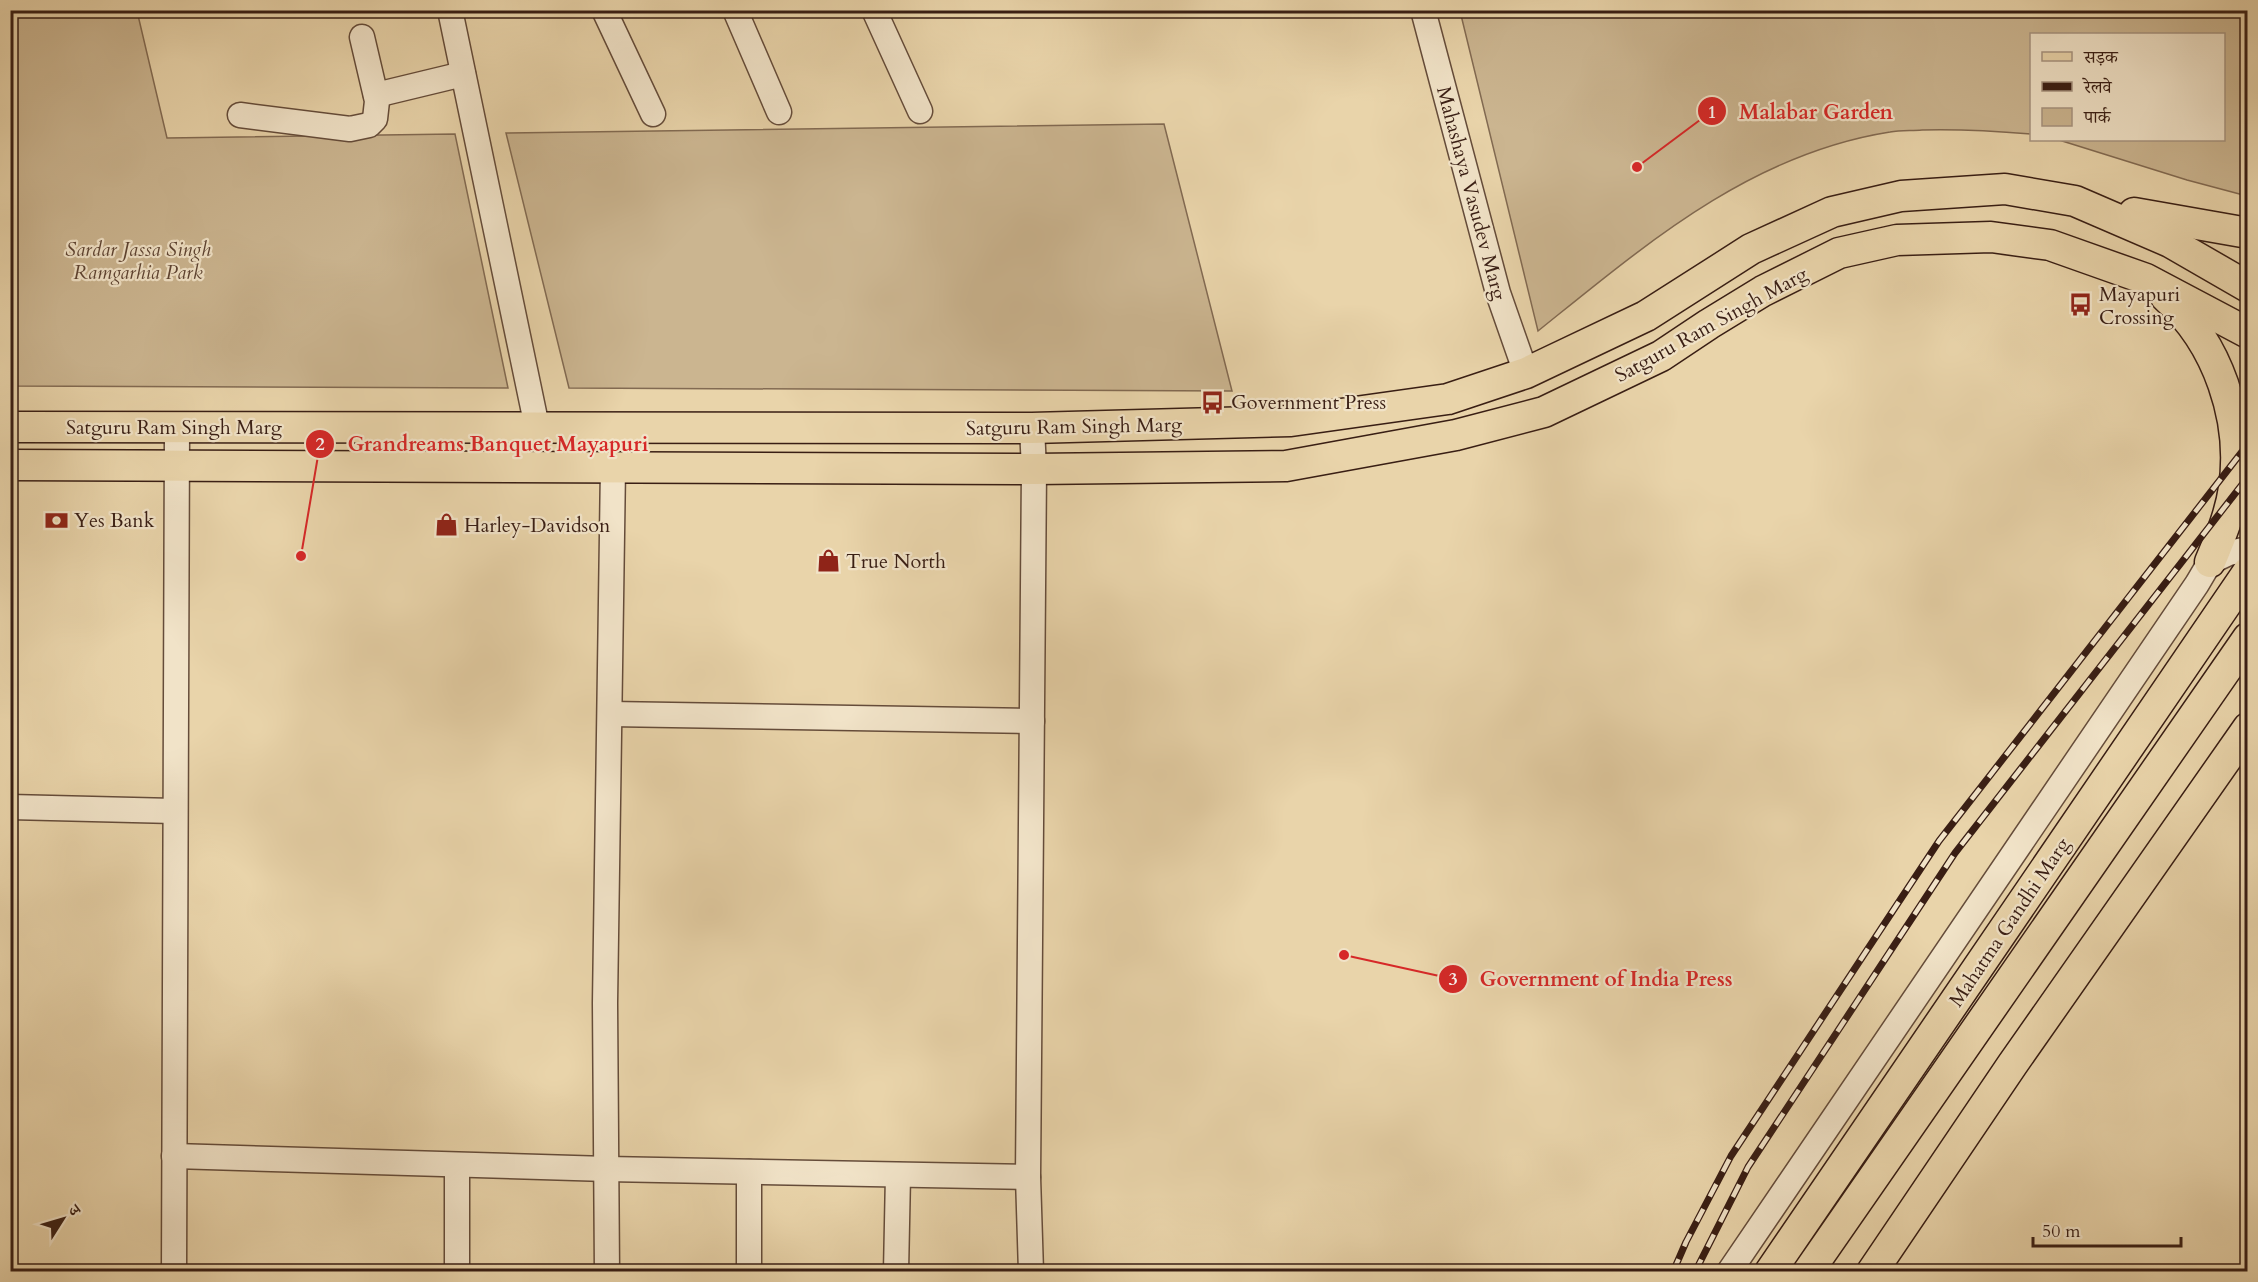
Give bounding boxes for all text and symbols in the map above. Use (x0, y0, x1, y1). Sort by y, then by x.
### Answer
legend (2030, 33, 2225, 141)
text: सड़क (2083, 45, 2119, 70)
text: रेलवे (2082, 75, 2113, 100)
street label: Mahashaya Vasudev Marg (1430, 83, 1513, 304)
callout: Malabar Garden (1697, 92, 1905, 131)
text: Malabar Garden (1739, 98, 1893, 127)
text: 1 (1707, 100, 1717, 125)
text: पार्क (2083, 105, 2112, 130)
park label: Sardar Jassa Singh Ramgarhia Park (65, 236, 211, 286)
street label: Satguru Ram Singh Marg (1610, 260, 1813, 389)
place label: Mayapuri Crossing (2099, 281, 2181, 331)
bus stop icon: Mayapuri Crossing (2068, 292, 2094, 318)
bus stop icon: Government Press (1200, 389, 1226, 415)
place label: Government Press (1231, 389, 1386, 416)
street label: Satguru Ram Singh Marg (966, 411, 1183, 442)
street label: Satguru Ram Singh Marg (66, 414, 283, 441)
callout: Grandreams Banquet Mayapuri (305, 425, 660, 464)
text: Grandreams Banquet Mayapuri (348, 430, 649, 459)
text: 2 (315, 432, 325, 457)
bank icon: Yes Bank (43, 507, 69, 533)
place label: Yes Bank (74, 507, 155, 534)
shop icon: Harley-Davidson (433, 512, 459, 538)
place label: Harley-Davidson (464, 512, 611, 539)
shop icon: True North (815, 548, 841, 574)
place label: True North (846, 548, 946, 575)
street label: Mahatma Gandhi Marg (1943, 832, 2077, 1012)
callout: Government of India Press (1438, 959, 1745, 998)
text: Government of India Press (1479, 965, 1733, 994)
text: 3 (1448, 967, 1458, 992)
north arrow (33, 1189, 93, 1249)
text: उ (62, 1200, 87, 1222)
scale bar (2033, 1210, 2182, 1248)
text: 50 m (2042, 1219, 2081, 1244)

